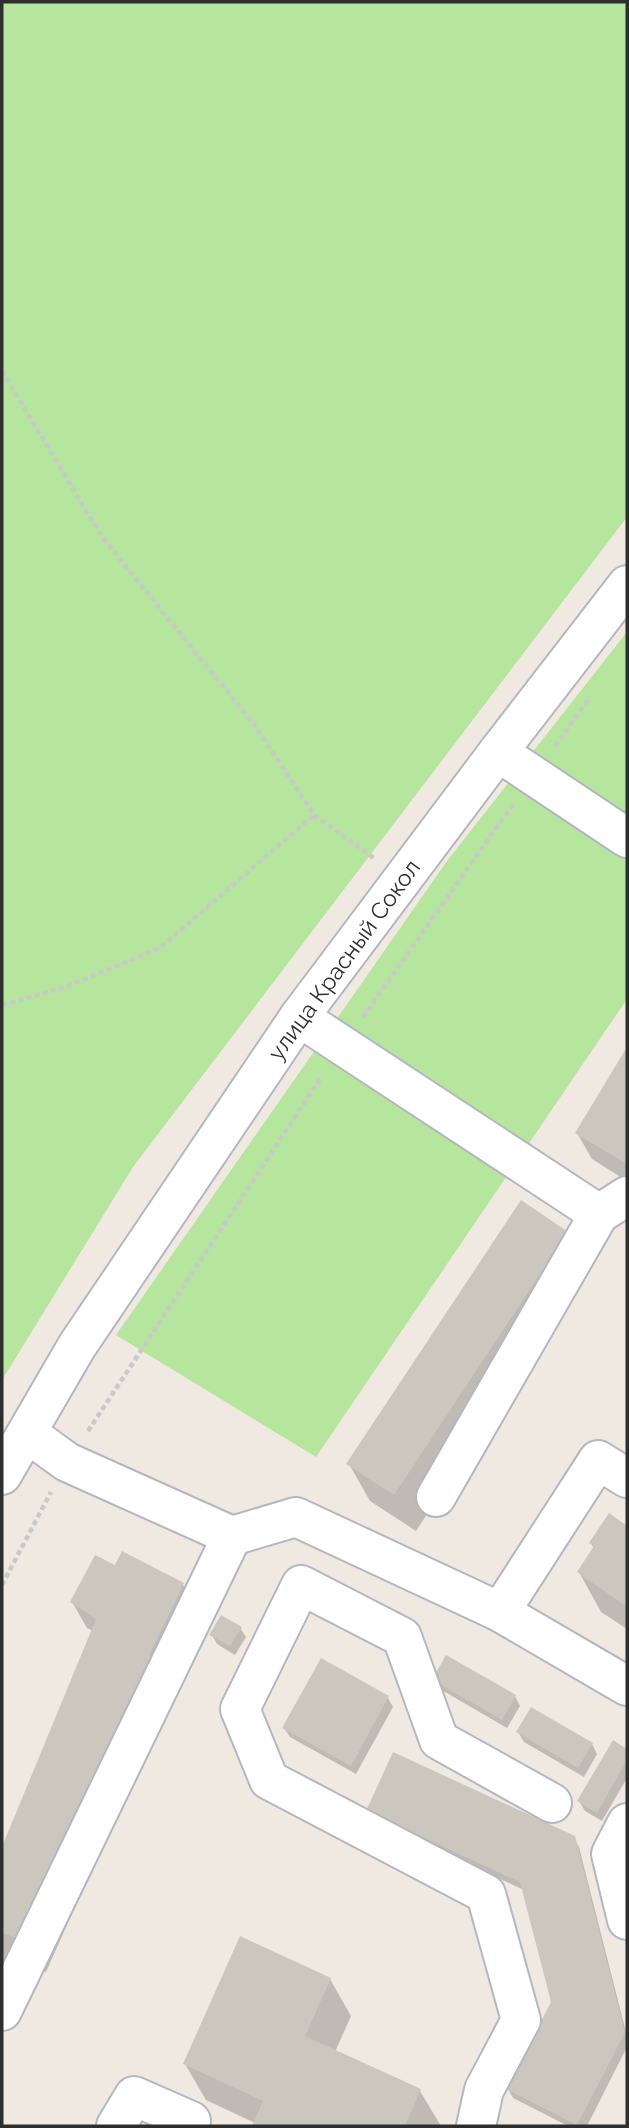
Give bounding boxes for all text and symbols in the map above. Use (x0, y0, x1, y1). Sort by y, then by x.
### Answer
street label: улица Красный Сокол (262, 854, 425, 1065)

